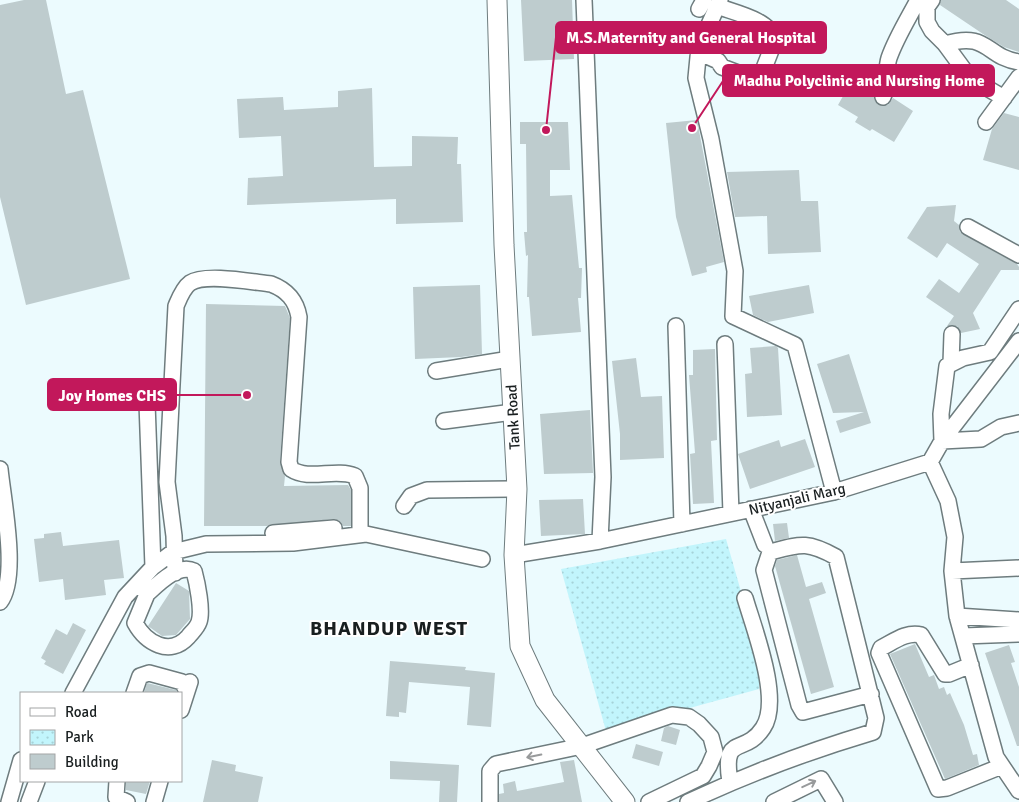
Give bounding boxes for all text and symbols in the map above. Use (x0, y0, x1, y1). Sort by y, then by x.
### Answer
callout: M.S.Maternity and General Hospital (556, 22, 826, 53)
text: M.S.Maternity and General Hospital (566, 28, 816, 48)
callout: Madhu Polyclinic and Nursing Home (723, 65, 994, 96)
text: Madhu Polyclinic and Nursing Home (733, 71, 985, 91)
callout: Joy Homes CHS (48, 379, 176, 410)
street label: Tank Road (502, 384, 524, 450)
text: Joy Homes CHS (58, 386, 166, 406)
street label: Nityanjali Marg (747, 479, 847, 519)
district label: BHANDUP WEST (310, 616, 468, 641)
legend (20, 692, 182, 782)
text: Road (65, 703, 97, 721)
text: Park (65, 728, 94, 746)
one-way arrow (526, 752, 542, 761)
text: Building (65, 753, 119, 771)
one-way arrow (801, 779, 816, 789)

